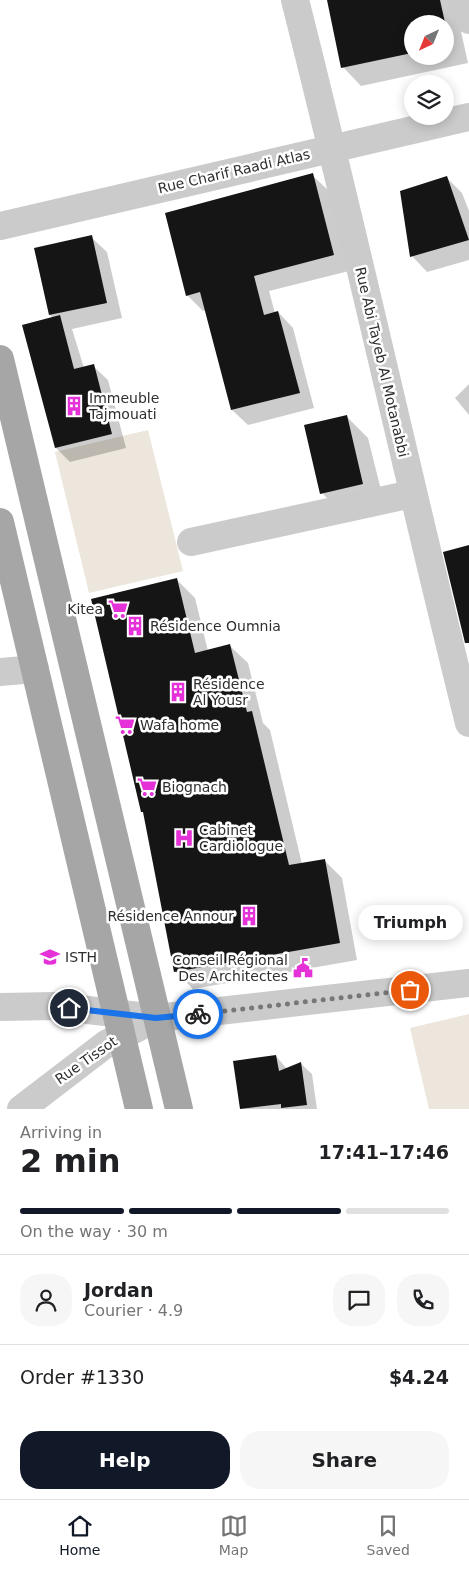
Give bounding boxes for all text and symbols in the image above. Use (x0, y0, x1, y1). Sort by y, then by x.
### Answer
north arrow (404, 15, 454, 65)
map controls (404, 15, 454, 125)
button: layers (404, 75, 454, 125)
street label: Rue Charif Raadi Atlas (156, 146, 312, 196)
street label: Rue Abi Tayeb Al Motanabbi (352, 265, 412, 459)
place label: Immeuble Tajmouati (88, 390, 159, 422)
building icon: Immeuble Tajmouati (63, 395, 85, 417)
supermarket icon: Kitea (107, 598, 129, 620)
place label: Kitea (67, 601, 103, 617)
building icon: Résidence Oumnia (124, 615, 146, 637)
place label: Résidence Oumnia (150, 618, 281, 634)
place label: Résidence Al Yousr (193, 676, 265, 708)
building icon: Résidence Al Yousr (167, 681, 189, 703)
supermarket icon: Wafa home (114, 714, 136, 736)
place label: Wafa home (140, 717, 219, 733)
supermarket icon: Biognach (136, 776, 158, 798)
place label: Biognach (162, 779, 227, 795)
place label: Cabinet Cardiologue (199, 822, 283, 854)
hospital icon: Cabinet Cardiologue (173, 827, 195, 849)
building icon: Résidence Annour (238, 905, 260, 927)
callout: Triumph (358, 905, 462, 940)
place label: Résidence Annour (107, 908, 234, 924)
text: Triumph (374, 913, 447, 932)
school or university icon: ISTH (39, 946, 61, 968)
place label: ISTH (65, 949, 97, 965)
place label: Conseil Régional Des Architectes (172, 952, 288, 984)
public building icon: Conseil Régional Des Architectes (292, 957, 314, 979)
pin (389, 969, 431, 1011)
icon: bag (396, 976, 424, 1004)
pin (48, 987, 90, 1029)
courier (173, 989, 223, 1039)
icon: home (55, 994, 83, 1022)
icon: bike (184, 1000, 212, 1028)
street label: Rue Tissot (52, 1033, 120, 1087)
text: Arriving in (20, 1123, 102, 1142)
text: 17:41–17:46 (319, 1141, 449, 1163)
text: 2 min (20, 1142, 121, 1180)
text: On the way · 30 m (20, 1222, 168, 1241)
button: person (20, 1274, 72, 1326)
button: chat (333, 1274, 385, 1326)
button: phone (397, 1274, 449, 1326)
text: Jordan (84, 1279, 153, 1301)
text: Courier · 4.9 (84, 1301, 183, 1320)
text: Order #1330 (20, 1366, 144, 1388)
text: $4.24 (389, 1366, 449, 1388)
button: Help (20, 1431, 230, 1489)
button: Share (240, 1431, 449, 1489)
tab: Home (59, 1512, 100, 1558)
tab: Map (219, 1512, 248, 1558)
tab: Saved (367, 1512, 410, 1558)

